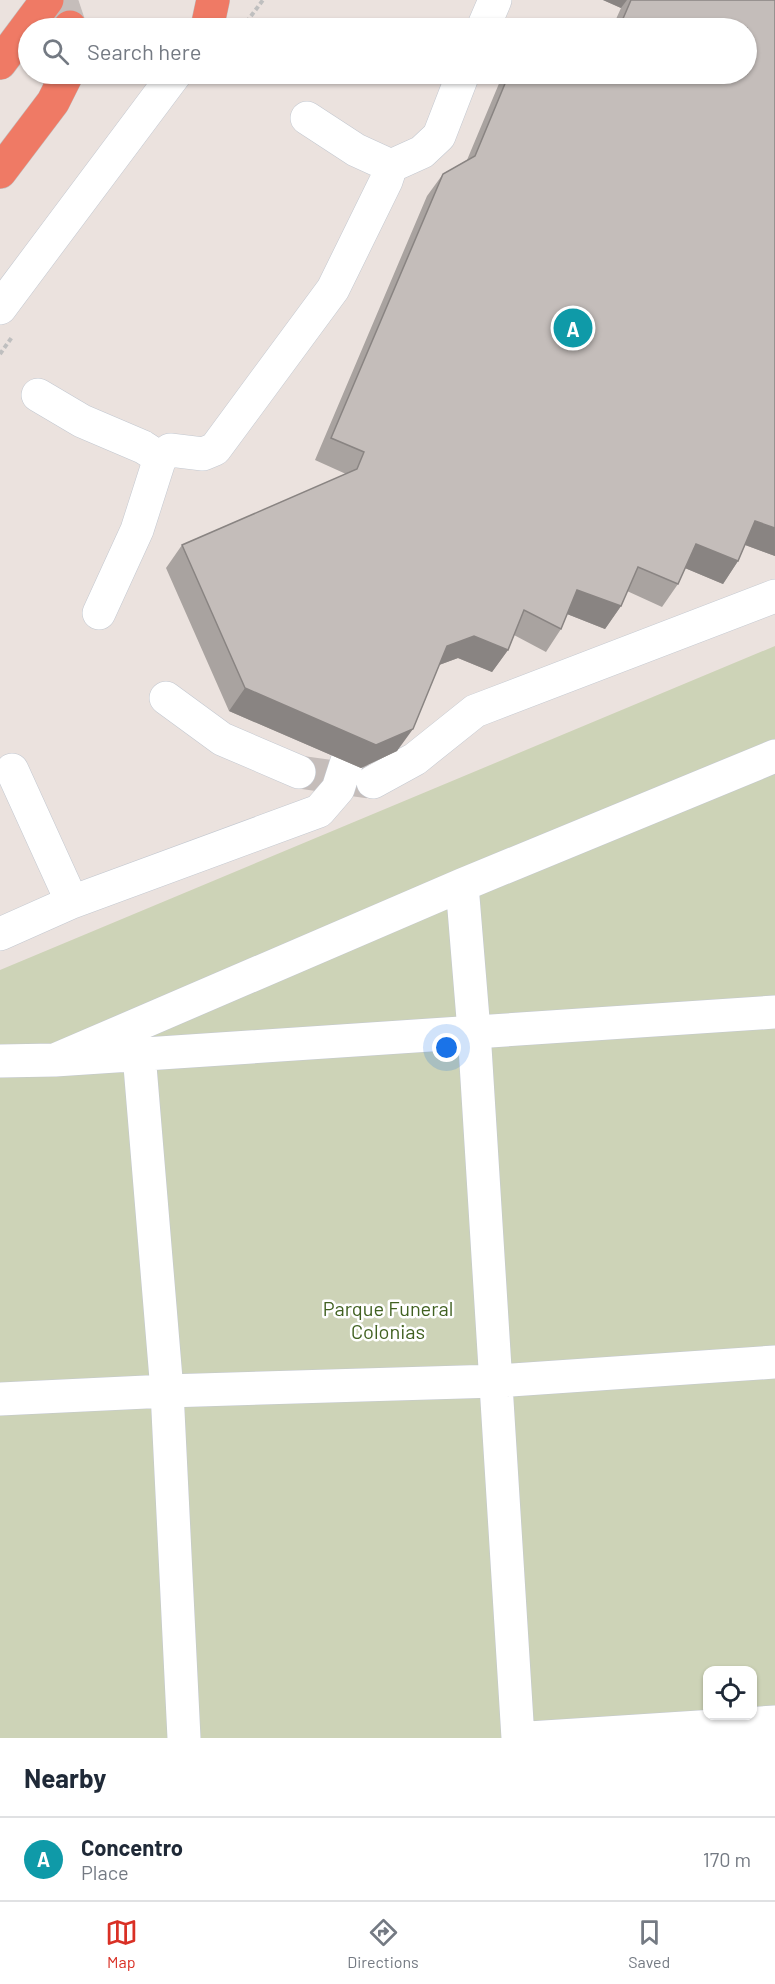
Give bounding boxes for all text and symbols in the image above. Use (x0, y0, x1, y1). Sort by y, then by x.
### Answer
search box (18, 18, 757, 84)
icon: search (39, 35, 72, 68)
text: Search here (87, 38, 201, 64)
pin: A (554, 306, 592, 350)
your location (432, 1033, 461, 1062)
park label: Parque Funeral Colonias (323, 1296, 453, 1343)
map controls (703, 1666, 757, 1720)
button: locate (703, 1666, 757, 1720)
text: Nearby (24, 1762, 106, 1793)
text: Concentro (81, 1834, 183, 1860)
text: A (37, 1847, 50, 1871)
text: 170 m (703, 1847, 751, 1871)
text: Place (81, 1860, 129, 1884)
tab: Map (105, 1916, 138, 1971)
tab: Directions (347, 1916, 419, 1971)
tab: Saved (628, 1916, 670, 1971)

